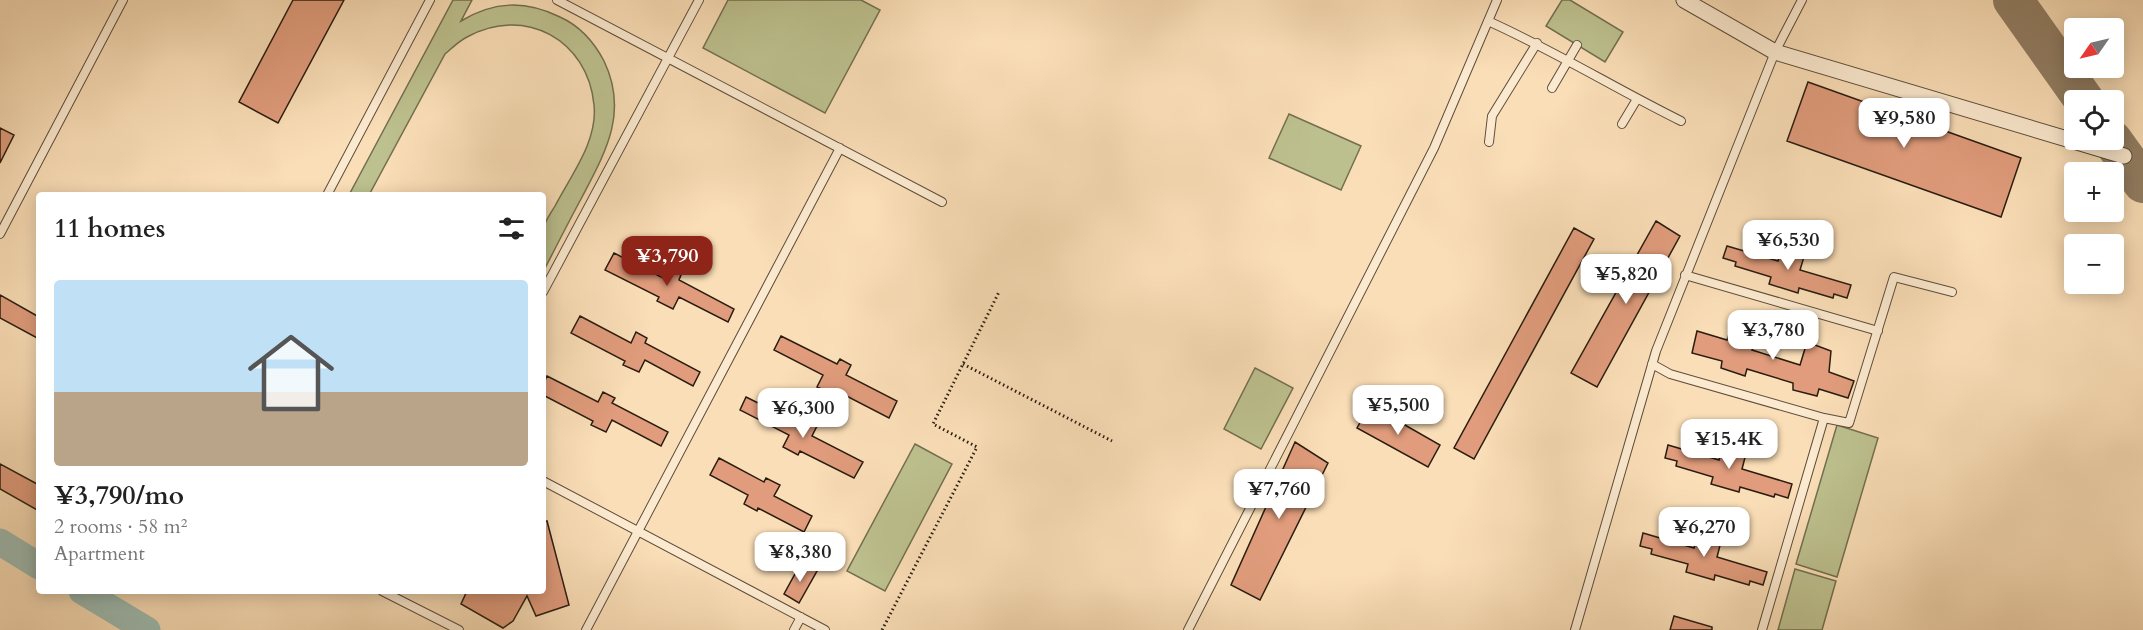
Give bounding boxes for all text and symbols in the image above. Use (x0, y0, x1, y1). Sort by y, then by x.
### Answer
north arrow (2064, 18, 2124, 78)
map controls (2064, 18, 2124, 294)
button: locate (2064, 90, 2124, 150)
pin: ¥9,580 (1855, 98, 1953, 149)
text: ¥9,580 (1873, 104, 1935, 131)
button: + (2064, 162, 2124, 222)
text: 11 homes (54, 211, 165, 246)
icon: filters (495, 212, 528, 245)
pin: ¥6,530 (1739, 220, 1837, 271)
text: ¥6,530 (1757, 226, 1819, 253)
button: − (2064, 234, 2124, 294)
pin: ¥3,790 (618, 236, 716, 287)
text: ¥3,790 (636, 242, 698, 269)
pin: ¥5,820 (1577, 254, 1675, 305)
text: ¥5,820 (1595, 260, 1657, 287)
pin: ¥3,780 (1724, 310, 1822, 361)
text: ¥3,780 (1742, 316, 1804, 343)
icon: home (237, 319, 345, 427)
pin: ¥5,500 (1349, 385, 1447, 436)
pin: ¥6,300 (754, 388, 852, 439)
text: ¥5,500 (1367, 391, 1429, 418)
text: ¥6,300 (772, 394, 834, 421)
pin: ¥15.4K (1680, 419, 1778, 470)
text: ¥15.4K (1695, 425, 1763, 452)
pin: ¥7,760 (1230, 469, 1328, 520)
text: ¥7,760 (1248, 475, 1310, 502)
text: ¥3,790/mo (54, 478, 184, 513)
pin: ¥6,270 (1655, 507, 1753, 558)
text: 2 rooms · 58 m² (54, 513, 187, 540)
text: ¥6,270 (1673, 513, 1735, 540)
pin: ¥8,380 (751, 532, 849, 583)
text: ¥8,380 (769, 538, 831, 565)
text: Apartment (54, 540, 145, 567)

